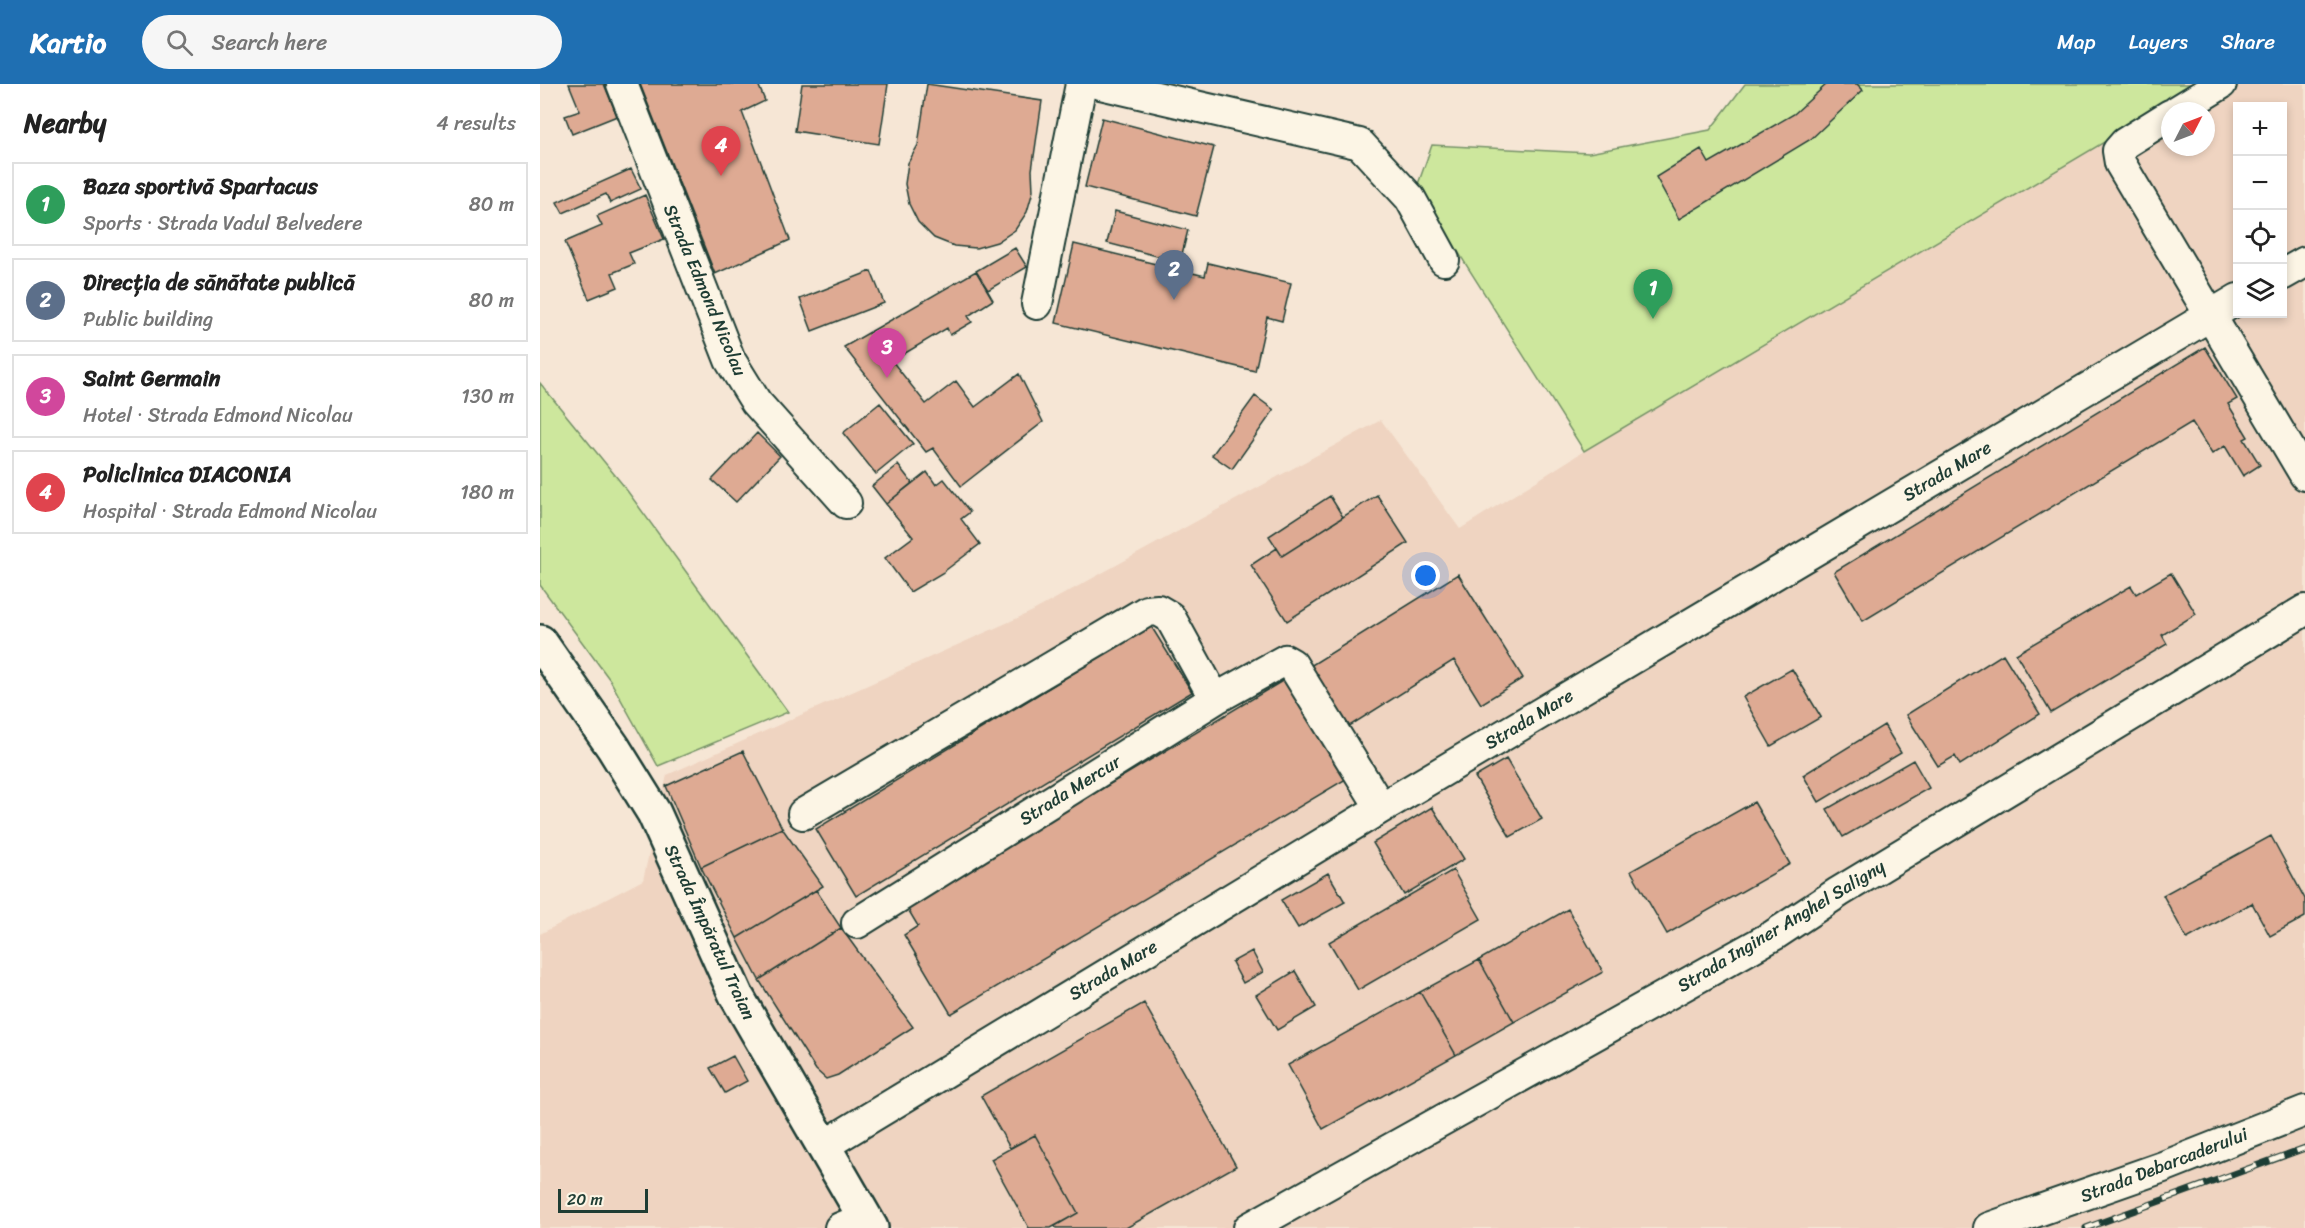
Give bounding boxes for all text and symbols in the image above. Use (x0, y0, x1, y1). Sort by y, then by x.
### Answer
search box (142, 15, 562, 69)
text: Kartio (30, 18, 106, 67)
text: Search here (211, 23, 327, 62)
text: Map (2057, 23, 2096, 61)
text: Layers (2129, 23, 2188, 61)
text: Share (2221, 23, 2275, 61)
icon: search (163, 26, 196, 59)
text: Nearby (24, 100, 106, 146)
north arrow (2161, 102, 2215, 156)
map controls (2233, 102, 2287, 318)
button: + (2233, 102, 2287, 156)
text: 4 results (436, 106, 516, 141)
pin: 4 (702, 126, 741, 176)
button: − (2233, 156, 2287, 210)
text: Baza sportivă Spartacus (83, 167, 318, 206)
text: 1 (41, 187, 50, 222)
text: 80 m (469, 187, 514, 222)
street label: Strada Edmond Nicolau (654, 199, 756, 381)
text: Sports · Strada Vadul Belvedere (83, 206, 363, 241)
button: locate (2233, 210, 2287, 264)
pin: 2 (1154, 250, 1194, 300)
text: Direcția de sănătate publică (83, 263, 355, 302)
button: layers (2233, 264, 2287, 318)
pin: 1 (1634, 270, 1672, 319)
text: 2 (40, 283, 51, 318)
text: 80 m (469, 283, 514, 318)
text: Public building (83, 302, 213, 337)
pin: 3 (868, 328, 906, 378)
text: Saint Germain (83, 359, 220, 398)
text: 3 (40, 379, 51, 414)
text: 130 m (461, 379, 514, 414)
text: Hotel · Strada Edmond Nicolau (83, 398, 353, 433)
street label: Strada Mare (1896, 432, 1998, 510)
text: Policlinica DIACONIA (83, 455, 292, 494)
text: 4 (39, 475, 52, 510)
text: 180 m (460, 475, 514, 510)
text: Hospital · Strada Edmond Nicolau (83, 494, 377, 529)
your location (1411, 561, 1440, 590)
street label: Strada Mare (1478, 680, 1580, 758)
street label: Strada Mercur (1013, 745, 1129, 834)
street label: Strada Împăratul Traian (655, 839, 765, 1026)
street label: Strada Inginer Anghel Saligny (1671, 851, 1892, 1001)
street label: Strada Mare (1062, 931, 1164, 1009)
street label: Strada Debarcaderului (2075, 1118, 2254, 1212)
text: 20 m (567, 1185, 603, 1214)
scale bar (558, 1186, 648, 1214)

